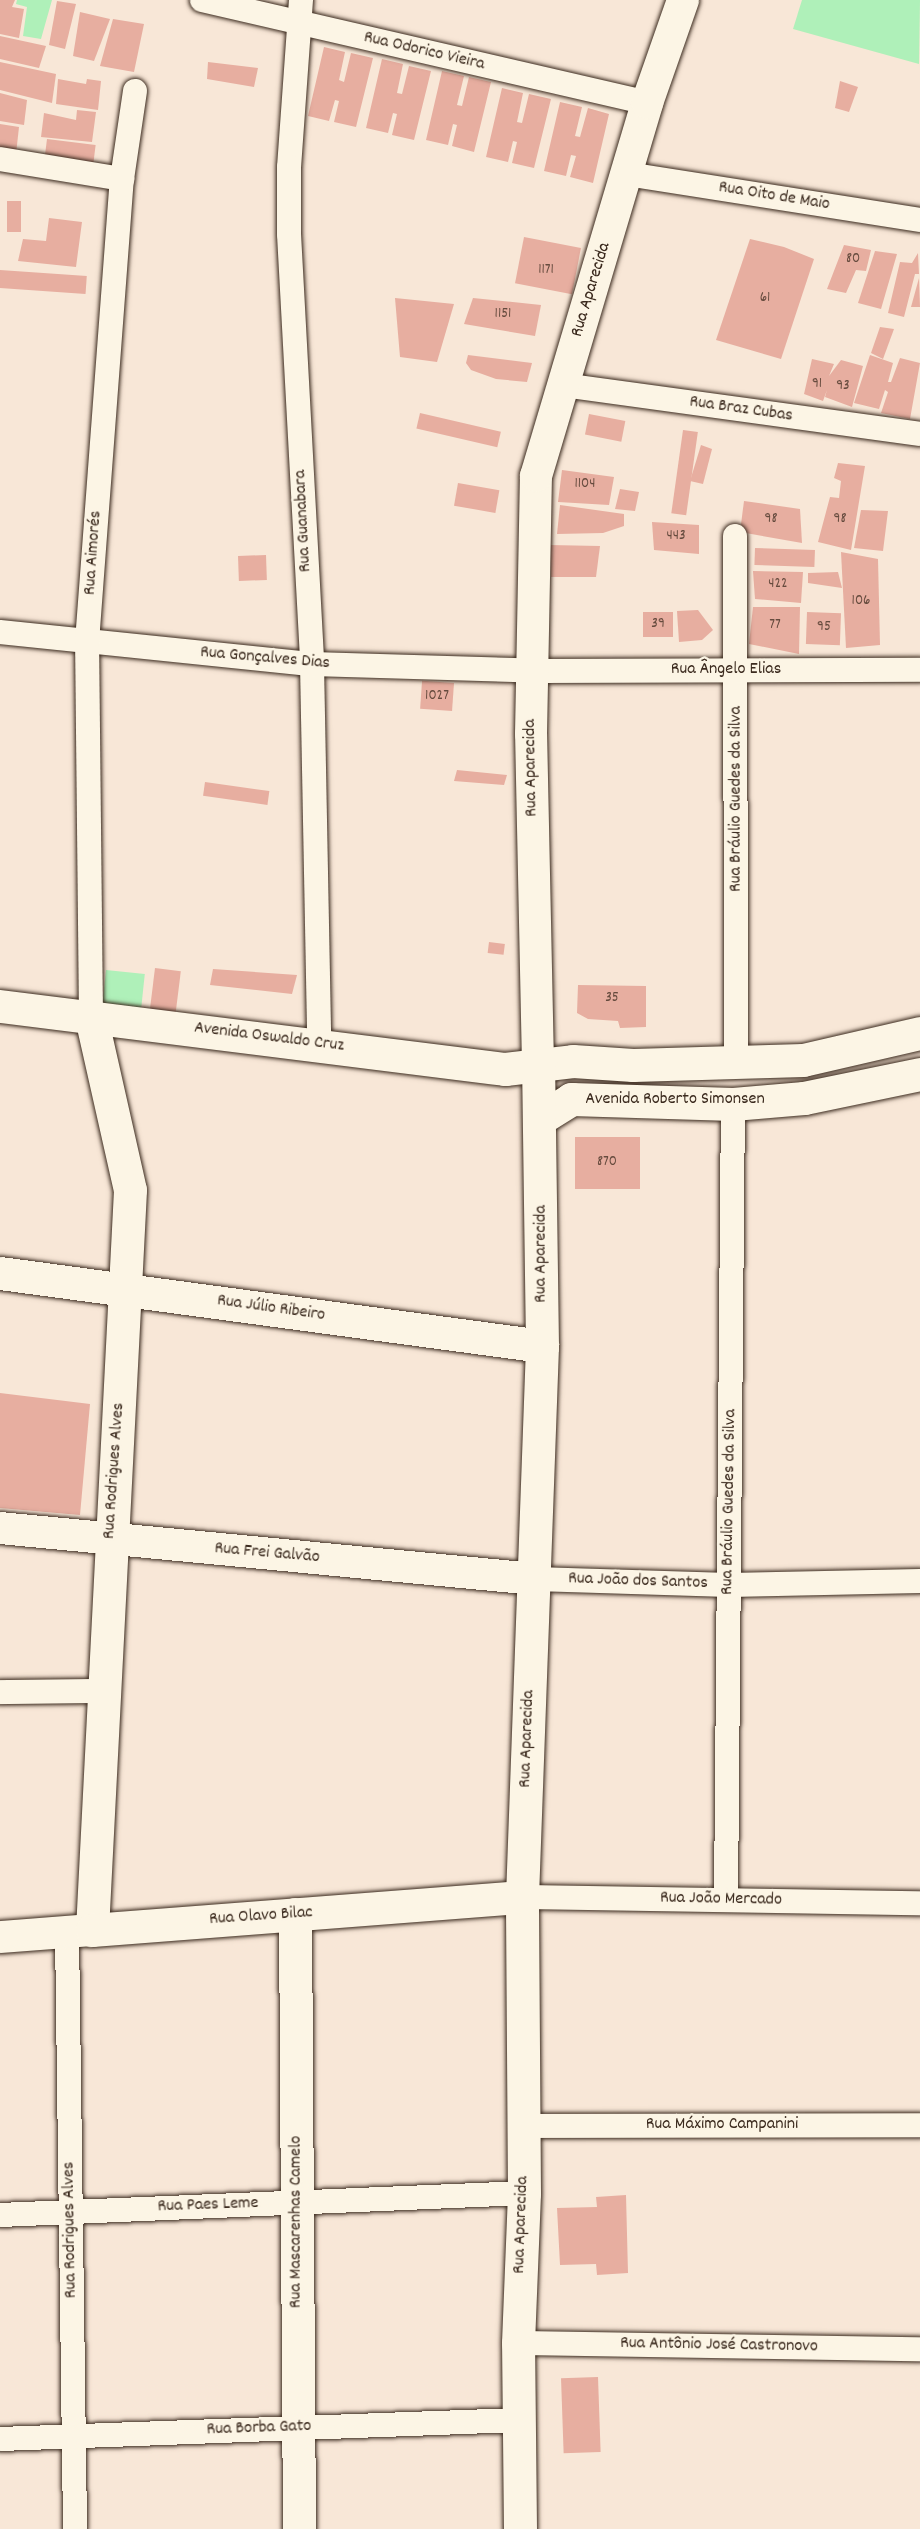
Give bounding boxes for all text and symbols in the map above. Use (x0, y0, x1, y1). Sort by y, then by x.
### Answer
street label: Rua Odorico Vieira (361, 28, 487, 76)
street label: Rua Oito de Maio (717, 178, 831, 216)
street label: Rua Aparecida (567, 240, 617, 340)
house number: 80 (846, 251, 860, 269)
house number: 1171 (538, 262, 554, 280)
house number: 61 (760, 290, 770, 308)
house number: 1151 (495, 306, 511, 324)
house number: 91 (812, 376, 822, 394)
house number: 93 (836, 378, 850, 396)
street label: Rua Braz Cubas (688, 392, 794, 428)
street label: Rua Guanabara (291, 469, 317, 573)
house number: 1104 (575, 476, 595, 494)
street label: Rua Aimorés (80, 510, 108, 596)
house number: 98 (765, 511, 777, 529)
house number: 98 (834, 511, 846, 529)
house number: 443 (666, 528, 686, 546)
house number: 422 (768, 576, 788, 594)
house number: 106 (852, 593, 870, 611)
house number: 39 (651, 616, 665, 634)
house number: 77 (769, 617, 781, 635)
house number: 95 (817, 619, 831, 637)
street label: Rua Gonçalves Dias (199, 643, 331, 675)
street label: Rua Ângelo Elias (671, 659, 781, 681)
house number: 1027 (425, 688, 449, 706)
street label: Rua Bráulio Guedes da Silva (726, 706, 748, 892)
street label: Rua Aparecida (520, 719, 544, 817)
house number: 35 (605, 990, 619, 1008)
street label: Avenida Oswaldo Cruz (193, 1018, 345, 1058)
street label: Avenida Roberto Simonsen (585, 1089, 765, 1111)
house number: 870 (597, 1154, 617, 1172)
street label: Rua Aparecida (531, 1205, 553, 1303)
street label: Rua Júlio Ribeiro (216, 1291, 326, 1327)
street label: Rua Rodrigues Alves (99, 1402, 131, 1540)
street label: Rua Bráulio Guedes da Silva (718, 1409, 742, 1595)
street label: Rua Frei Galvão (214, 1539, 320, 1569)
street label: Rua João dos Santos (568, 1569, 708, 1595)
street label: Rua Aparecida (516, 1690, 540, 1788)
street label: Rua João Mercado (660, 1888, 782, 1912)
street label: Rua Olavo Bilac (209, 1903, 313, 1931)
street label: Rua Máximo Campanini (646, 2114, 798, 2136)
street label: Rua Mascarenhas Camelo (286, 2136, 308, 2308)
street label: Rua Rodrigues Alves (59, 2161, 83, 2299)
street label: Rua Aparecida (510, 2176, 534, 2274)
street label: Rua Paes Leme (157, 2193, 259, 2219)
street label: Rua Antônio José Castronovo (620, 2333, 818, 2359)
street label: Rua Borba Gato (206, 2416, 312, 2442)

